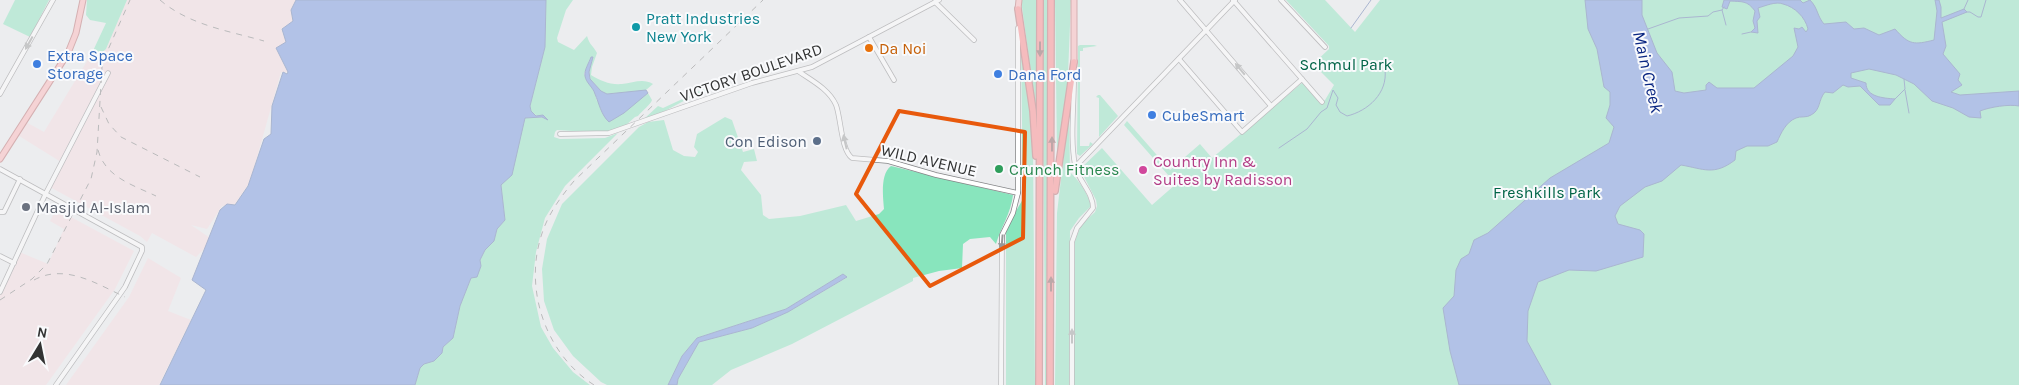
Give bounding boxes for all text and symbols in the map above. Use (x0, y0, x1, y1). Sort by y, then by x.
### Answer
place label: Pratt Industries New York (646, 9, 760, 46)
marker: Pratt Industries New York (630, 21, 642, 33)
water label: Main Creek (1628, 29, 1668, 116)
one-way arrow (25, 35, 33, 50)
street label: VICTORY BOULEVARD (678, 39, 825, 106)
place label: Da Noi (879, 39, 927, 58)
one-way arrow (1036, 41, 1044, 57)
marker: Da Noi (863, 42, 875, 54)
place label: Extra Space Storage (47, 46, 133, 83)
park label: Schmul Park (1300, 55, 1392, 74)
marker: Extra Space Storage (31, 58, 43, 70)
one-way arrow (1234, 62, 1245, 75)
place label: Dana Ford (1008, 65, 1082, 84)
marker: Dana Ford (992, 68, 1004, 80)
place label: CubeSmart (1162, 106, 1244, 125)
marker: CubeSmart (1146, 109, 1158, 121)
place label: Con Edison (725, 132, 807, 151)
one-way arrow (841, 134, 849, 149)
marker: Con Edison (811, 135, 823, 147)
one-way arrow (1048, 136, 1056, 152)
street label: WILD AVENUE (879, 140, 979, 181)
place label: Country Inn & Suites by Radisson (1153, 152, 1292, 189)
place label: Crunch Fitness (1009, 160, 1120, 179)
marker: Crunch Fitness (993, 163, 1005, 175)
marker: Country Inn & Suites by Radisson (1137, 164, 1149, 176)
park label: Freshkills Park (1493, 183, 1601, 202)
place label: Masjid Al-Islam (36, 198, 150, 217)
marker: Masjid Al-Islam (20, 201, 32, 213)
one-way arrow (998, 234, 1006, 250)
one-way arrow (1047, 276, 1055, 292)
north arrow (15, 320, 65, 370)
text: N (36, 323, 49, 342)
one-way arrow (1068, 328, 1076, 344)

